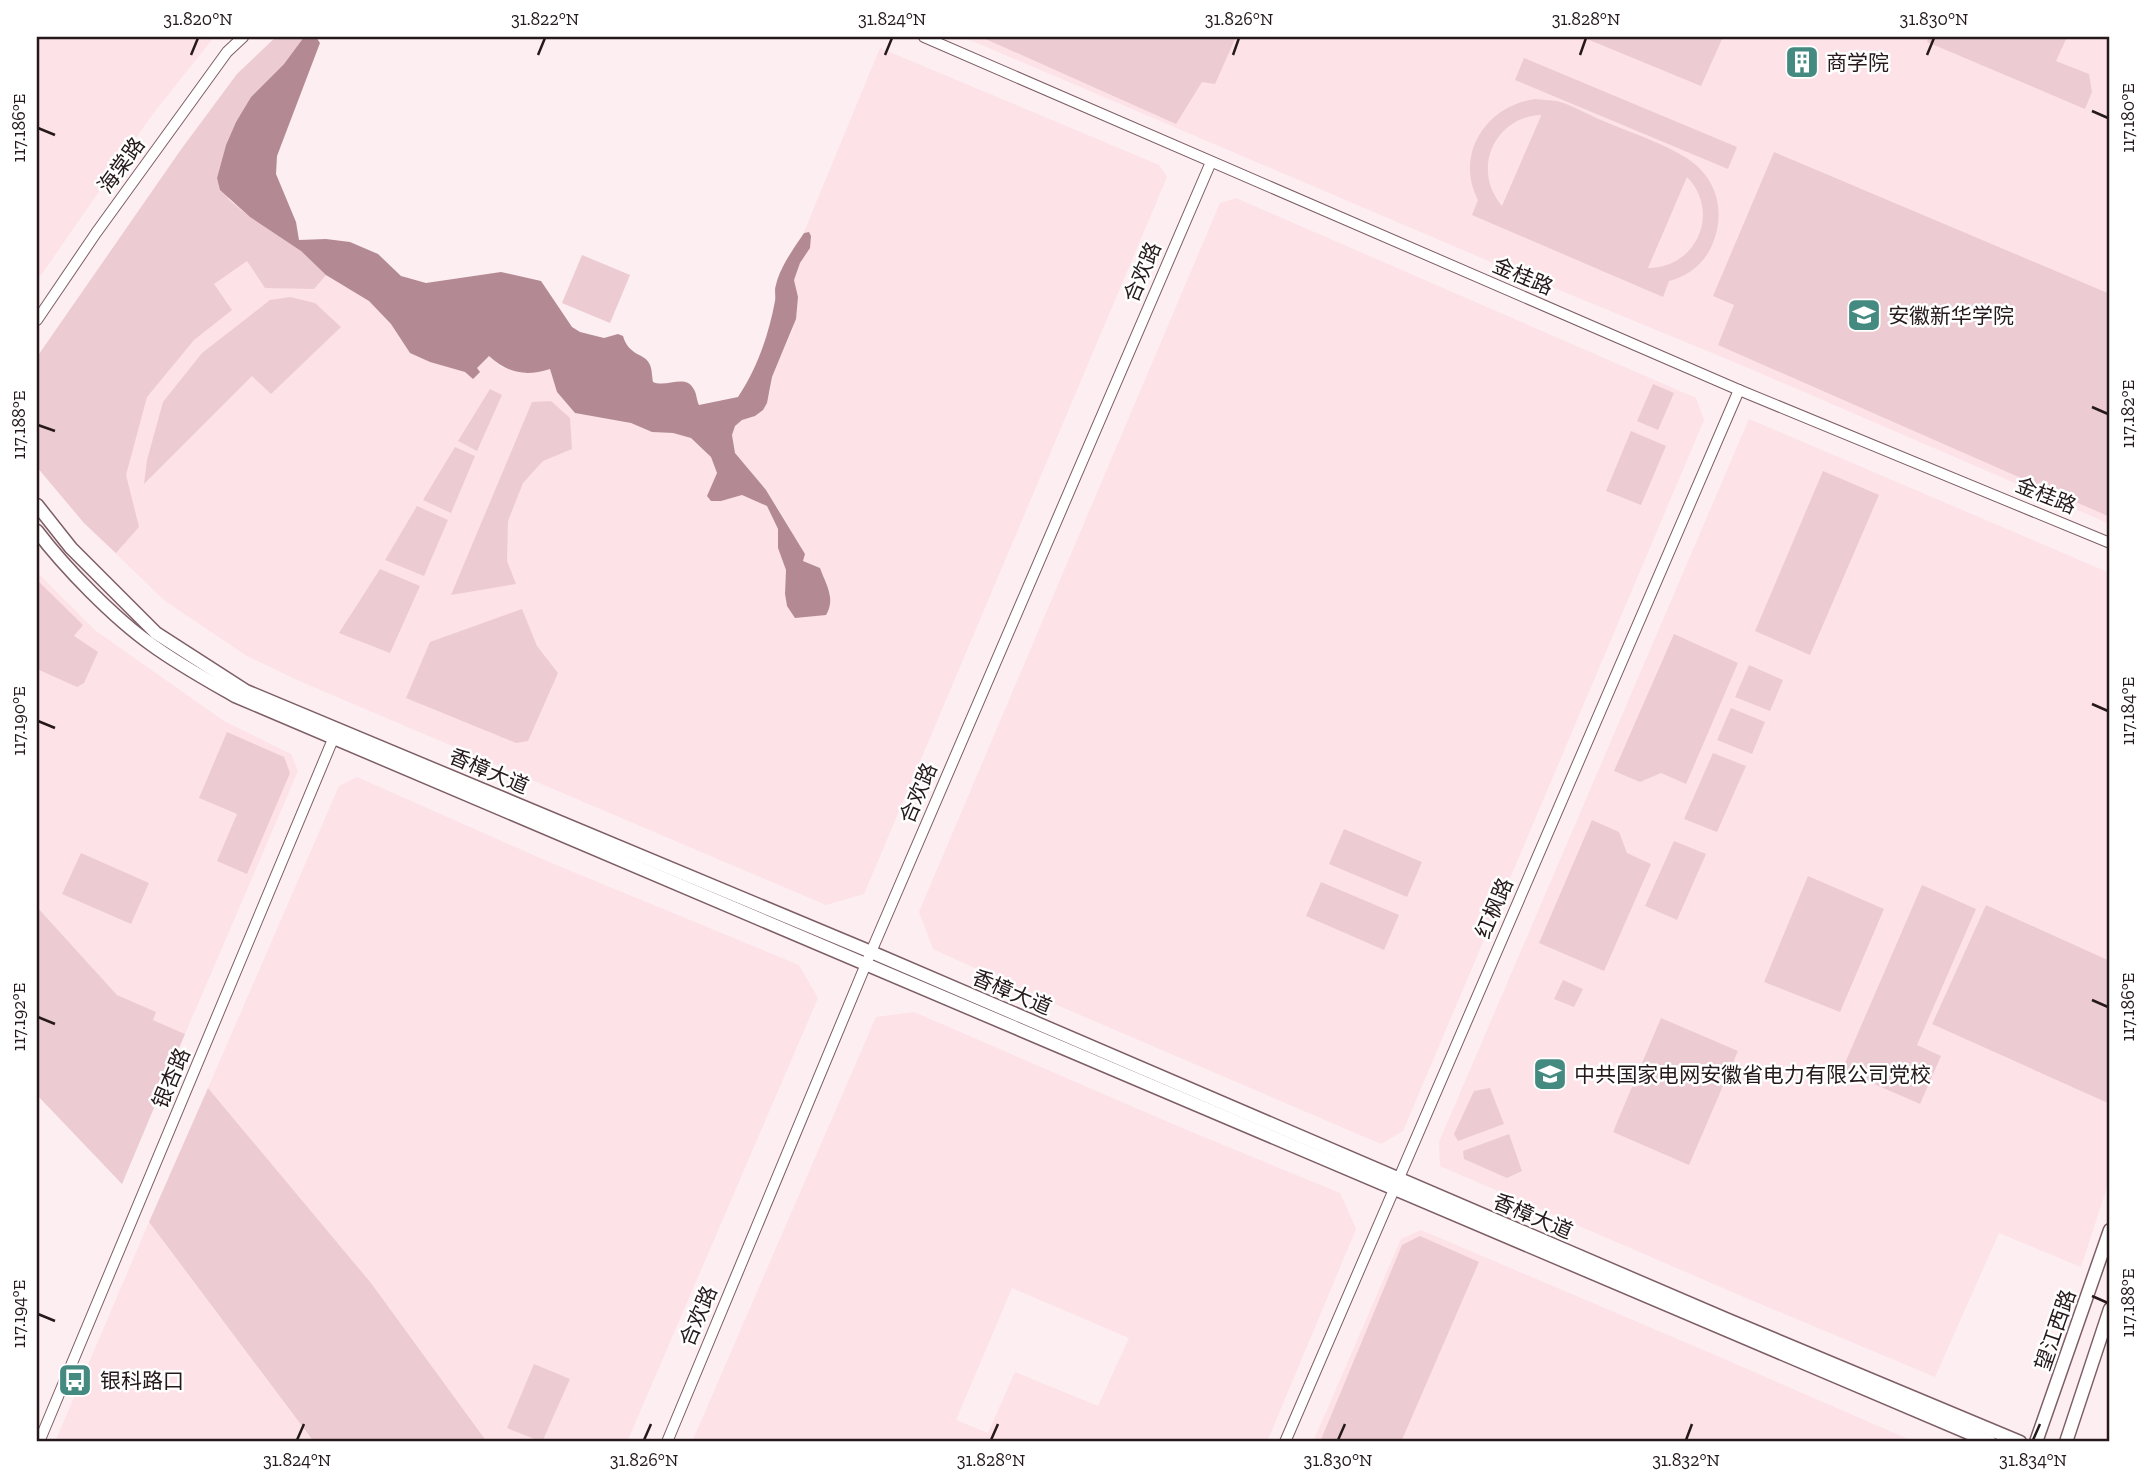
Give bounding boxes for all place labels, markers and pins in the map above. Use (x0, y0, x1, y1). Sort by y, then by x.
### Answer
building icon: 商学院 (1783, 43, 1821, 81)
place label: 商学院 (1826, 50, 1889, 75)
school or university icon: 安徽新华学院 (1845, 296, 1883, 334)
place label: 安徽新华学院 (1888, 303, 2014, 328)
school or university icon: 中共国家电网安徽省电力有限公司党校 (1531, 1055, 1569, 1093)
place label: 中共国家电网安徽省电力有限公司党校 (1574, 1062, 1931, 1087)
bus stop icon: 银科路口 (56, 1361, 94, 1399)
place label: 银科路口 (100, 1368, 184, 1393)

